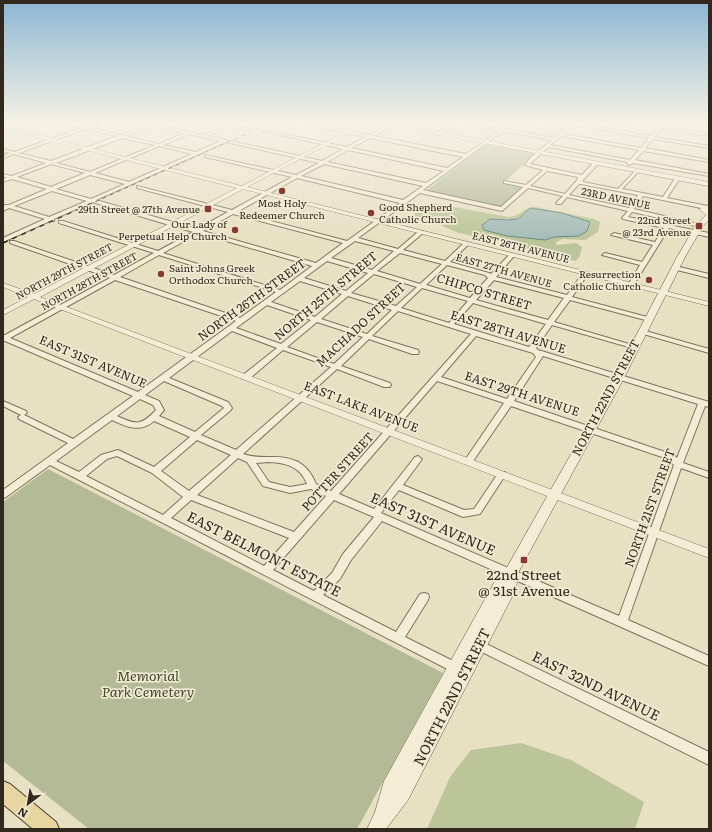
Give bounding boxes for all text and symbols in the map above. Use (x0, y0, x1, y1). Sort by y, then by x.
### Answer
street label: 23RD AVENUE (580, 183, 652, 212)
marker: Most Holy Redeemer Church (277, 186, 287, 196)
place label: Most Holy Redeemer Church (239, 195, 325, 222)
place label: Good Shepherd Catholic Church (379, 199, 457, 226)
place label: 29th Street @ 27th Avenue (78, 201, 200, 216)
marker: 29th Street @ 27th Avenue (203, 204, 213, 214)
marker: Good Shepherd Catholic Church (366, 208, 376, 218)
place label: 22nd Street @ 23rd Avenue (622, 212, 691, 239)
place label: Our Lady of Perpetual Help Church (118, 216, 228, 243)
marker: 22nd Street @ 23rd Avenue (694, 221, 704, 231)
marker: Our Lady of Perpetual Help Church (230, 225, 240, 235)
street label: EAST 26TH AVENUE (471, 227, 571, 266)
street label: NORTH 29TH STREET (12, 238, 115, 303)
street label: NORTH 25TH STREET (270, 247, 381, 344)
street label: NORTH 28TH STREET (38, 248, 140, 313)
street label: EAST 27TH AVENUE (454, 249, 554, 290)
street label: NORTH 26TH STREET (193, 254, 309, 345)
place label: Saint Johns Greek Orthodox Church (169, 260, 256, 287)
place label: Resurrection Catholic Church (563, 266, 641, 293)
street label: CHIPCO STREET (434, 268, 534, 314)
marker: Saint Johns Greek Orthodox Church (156, 269, 166, 279)
marker: Resurrection Catholic Church (644, 275, 654, 285)
street label: MACHADO STREET (311, 278, 409, 371)
street label: EAST 28TH AVENUE (448, 305, 569, 357)
street label: EAST 31ST AVENUE (37, 330, 150, 392)
street label: NORTH 22ND STREET (567, 336, 644, 459)
street label: EAST 29TH AVENUE (463, 366, 582, 420)
street label: EAST LAKE AVENUE (301, 376, 422, 436)
street label: POTTER STREET (297, 428, 378, 515)
street label: NORTH 21ST STREET (619, 445, 679, 570)
street label: EAST 31ST AVENUE (368, 487, 499, 560)
street label: EAST BELMONT ESTATE (184, 505, 345, 601)
marker: 22nd Street @ 31st Avenue (519, 555, 529, 565)
place label: 22nd Street @ 31st Avenue (478, 564, 570, 600)
street label: NORTH 22ND STREET (408, 624, 494, 769)
street label: EAST 32ND AVENUE (529, 645, 664, 725)
park label: Memorial Park Cemetery (102, 665, 194, 701)
north arrow (8, 784, 48, 824)
text: N (14, 804, 30, 823)

